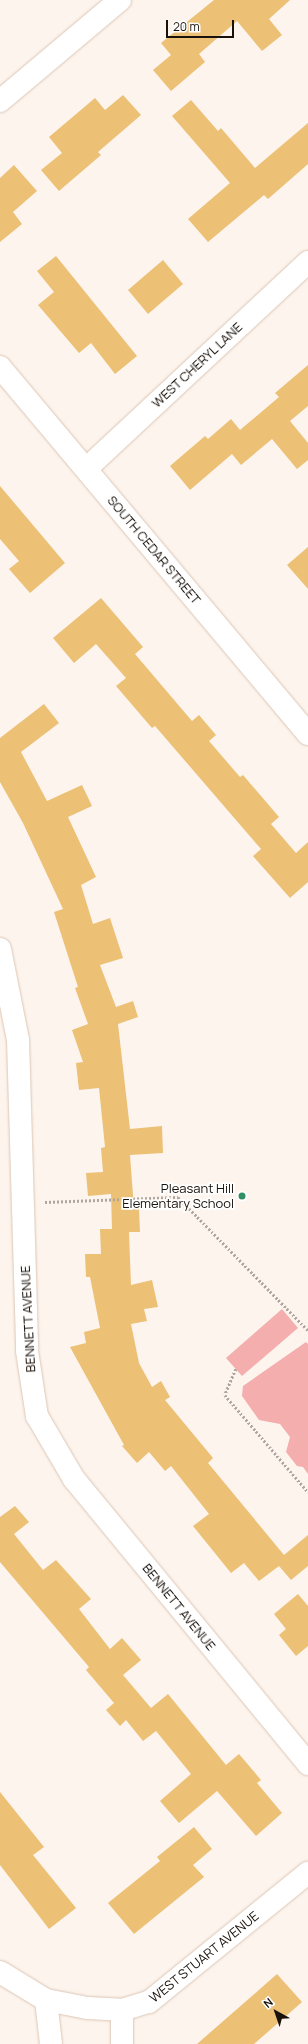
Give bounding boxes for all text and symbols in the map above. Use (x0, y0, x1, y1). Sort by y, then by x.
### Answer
scale bar (168, 12, 236, 38)
text: 20 m (173, 18, 200, 35)
street label: WEST CHERYL LANE (148, 319, 246, 411)
street label: SOUTH CEDAR STREET (104, 493, 204, 607)
place label: Pleasant Hill Elementary School (122, 1181, 234, 1212)
marker: Pleasant Hill Elementary School (237, 1191, 247, 1201)
street label: BENNETT AVENUE (17, 1265, 39, 1373)
street label: BENNETT AVENUE (139, 1560, 219, 1654)
street label: WEST STUART AVENUE (146, 1908, 262, 2006)
north arrow (256, 1992, 296, 2032)
text: N (260, 1994, 276, 2011)

